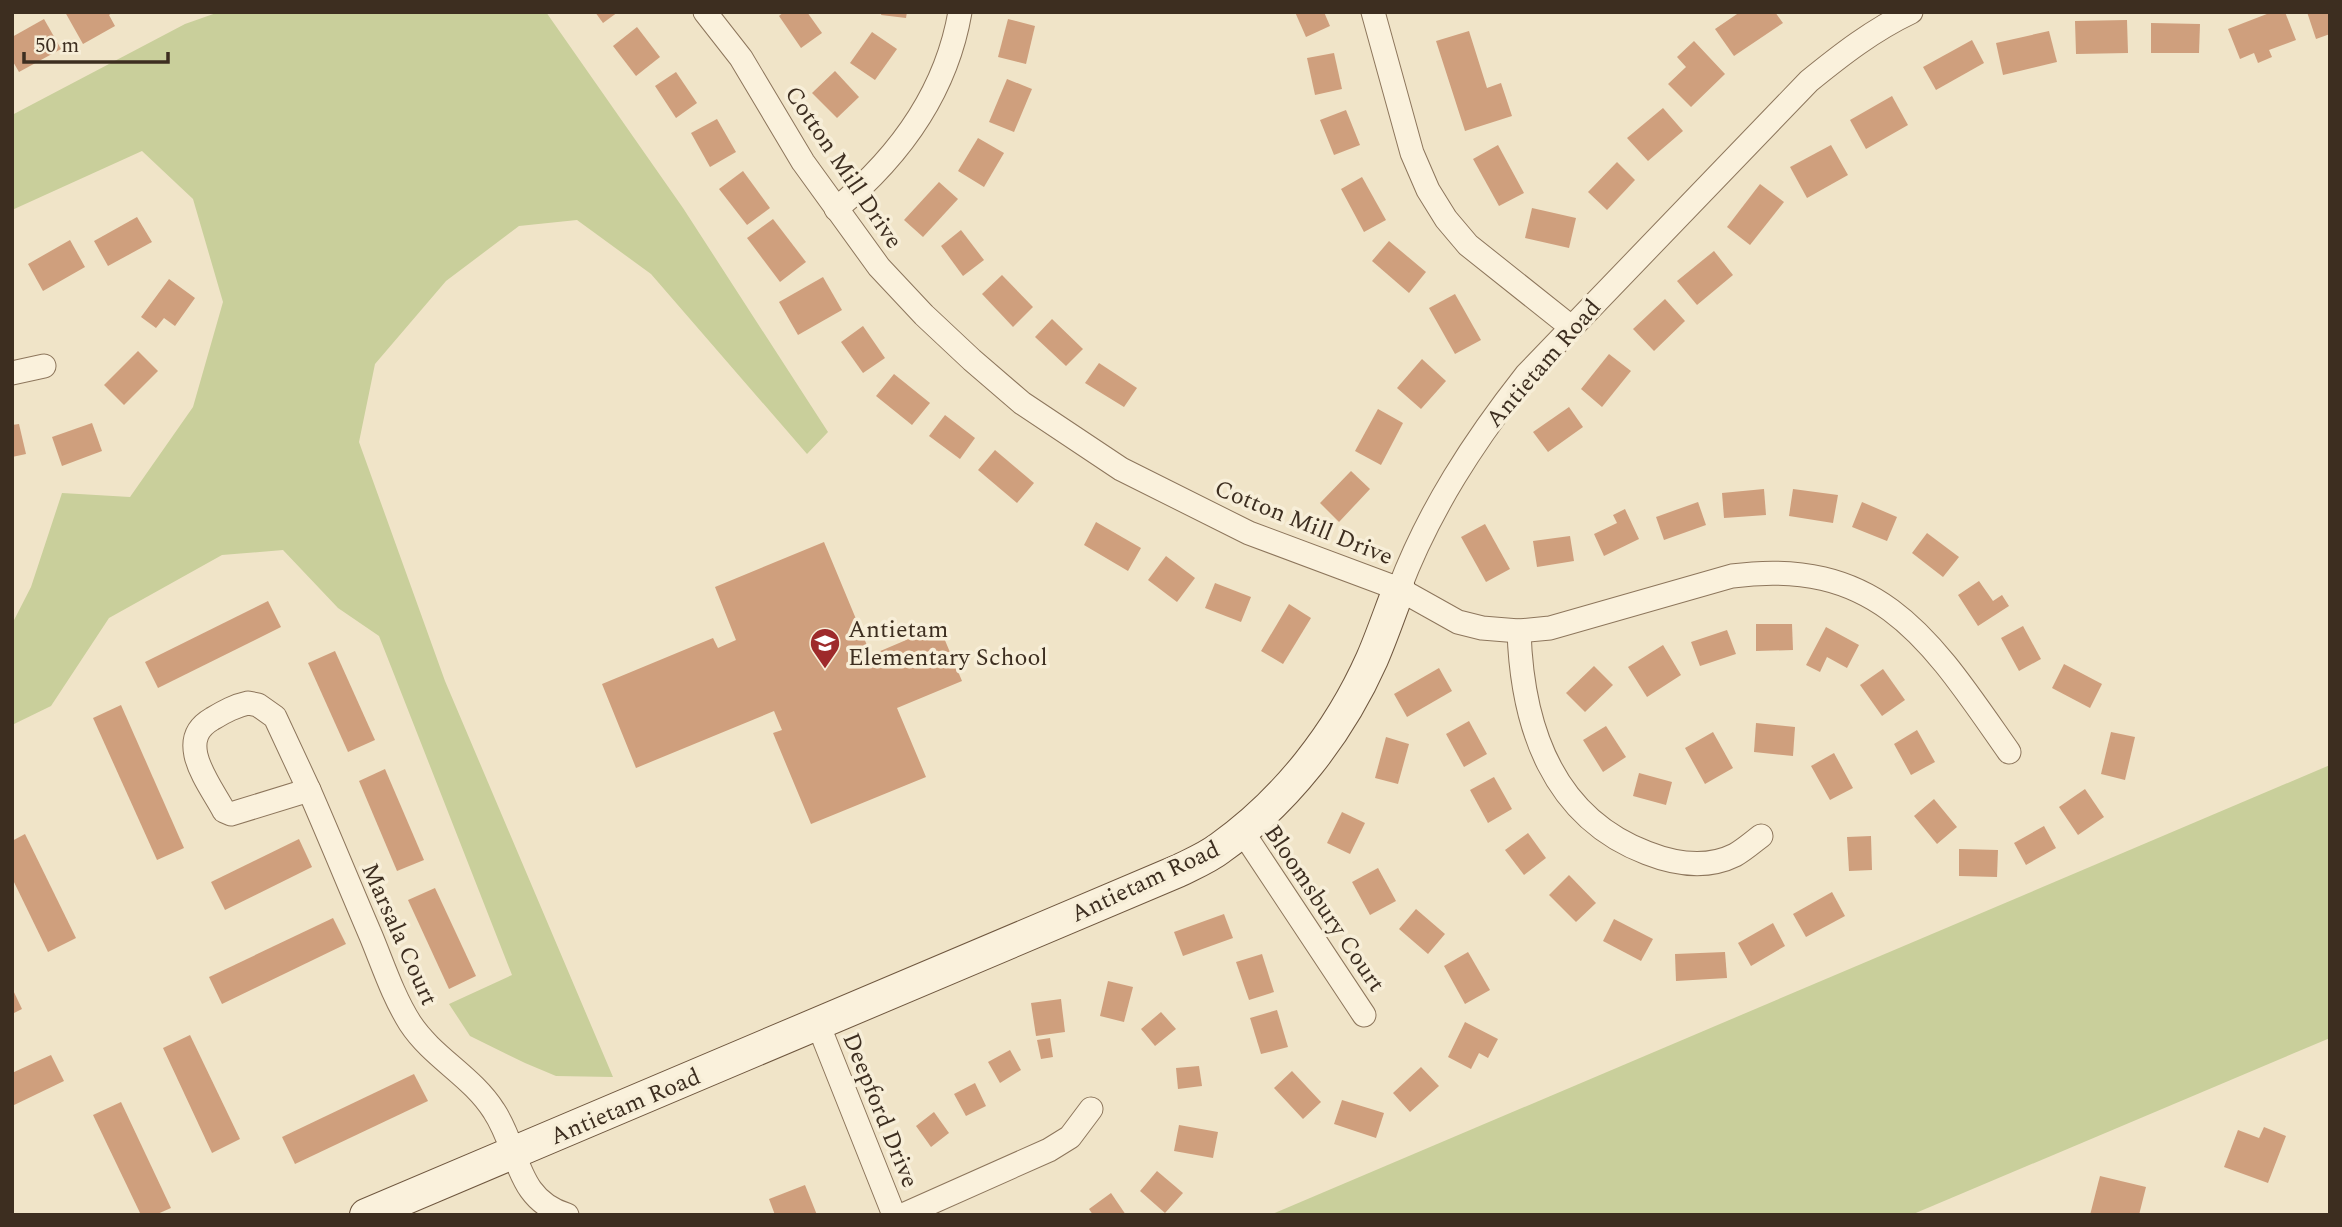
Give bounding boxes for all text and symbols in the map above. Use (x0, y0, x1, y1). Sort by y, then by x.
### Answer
scale bar (24, 21, 168, 65)
text: 50 m (35, 30, 79, 62)
street label: Cotton Mill Drive (775, 79, 911, 256)
street label: Antietam Road (1478, 291, 1610, 436)
street label: Cotton Mill Drive (1209, 471, 1398, 575)
place label: Antietam Elementary School (848, 612, 1048, 676)
school or university icon: Antietam Elementary School (808, 626, 842, 670)
street label: Bloomsbury Court (1255, 818, 1394, 1000)
street label: Antietam Road (1065, 832, 1226, 932)
street label: Marsala Court (352, 857, 447, 1012)
street label: Deepford Drive (833, 1027, 928, 1193)
street label: Antietam Road (544, 1059, 706, 1155)

